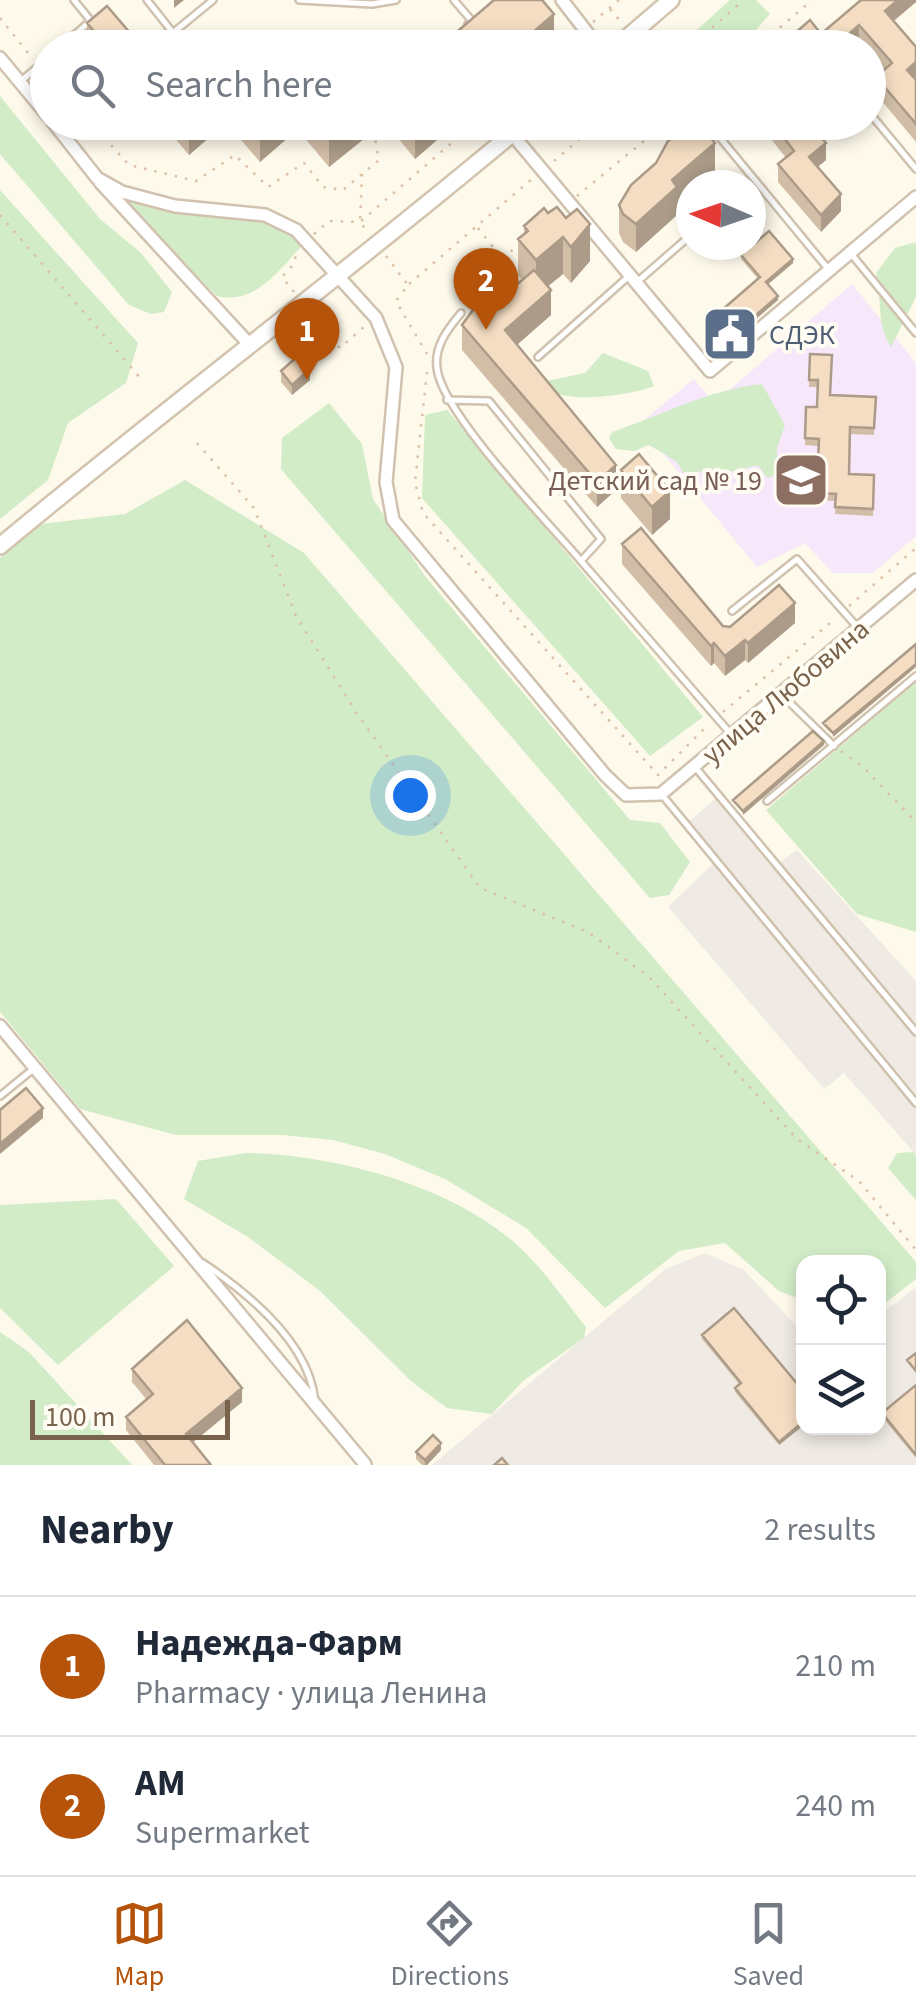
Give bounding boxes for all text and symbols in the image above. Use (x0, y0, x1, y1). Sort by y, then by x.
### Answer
search box (30, 30, 886, 140)
icon: search (65, 58, 120, 113)
text: Search here (145, 58, 332, 112)
north arrow (676, 170, 766, 260)
pin: 2 (454, 248, 518, 330)
pin: 1 (274, 298, 340, 380)
public building icon: СДЭК (700, 304, 760, 364)
place label: СДЭК (769, 315, 836, 355)
school or university icon: Детский сад № 19 (771, 450, 831, 510)
place label: Детский сад № 19 (548, 461, 762, 501)
street label: улица Любовина (693, 610, 878, 774)
your location (385, 770, 436, 821)
map controls (796, 1255, 886, 1435)
button: locate (796, 1255, 886, 1345)
button: layers (796, 1345, 886, 1435)
scale bar (30, 1395, 230, 1440)
text: 100 m (45, 1397, 116, 1437)
text: Nearby (40, 1500, 174, 1560)
text: 2 results (764, 1507, 876, 1553)
text: Надежда-Фарм (135, 1616, 403, 1670)
text: 1 (64, 1643, 81, 1689)
text: 210 m (795, 1643, 876, 1689)
text: Pharmacy · улица Ленина (135, 1670, 487, 1716)
text: АМ (135, 1756, 186, 1810)
text: 2 (64, 1783, 81, 1829)
text: 240 m (795, 1783, 876, 1829)
text: Supermarket (135, 1810, 310, 1856)
tab: Map (112, 1896, 167, 1996)
tab: Directions (391, 1896, 509, 1996)
tab: Saved (733, 1896, 804, 1996)

